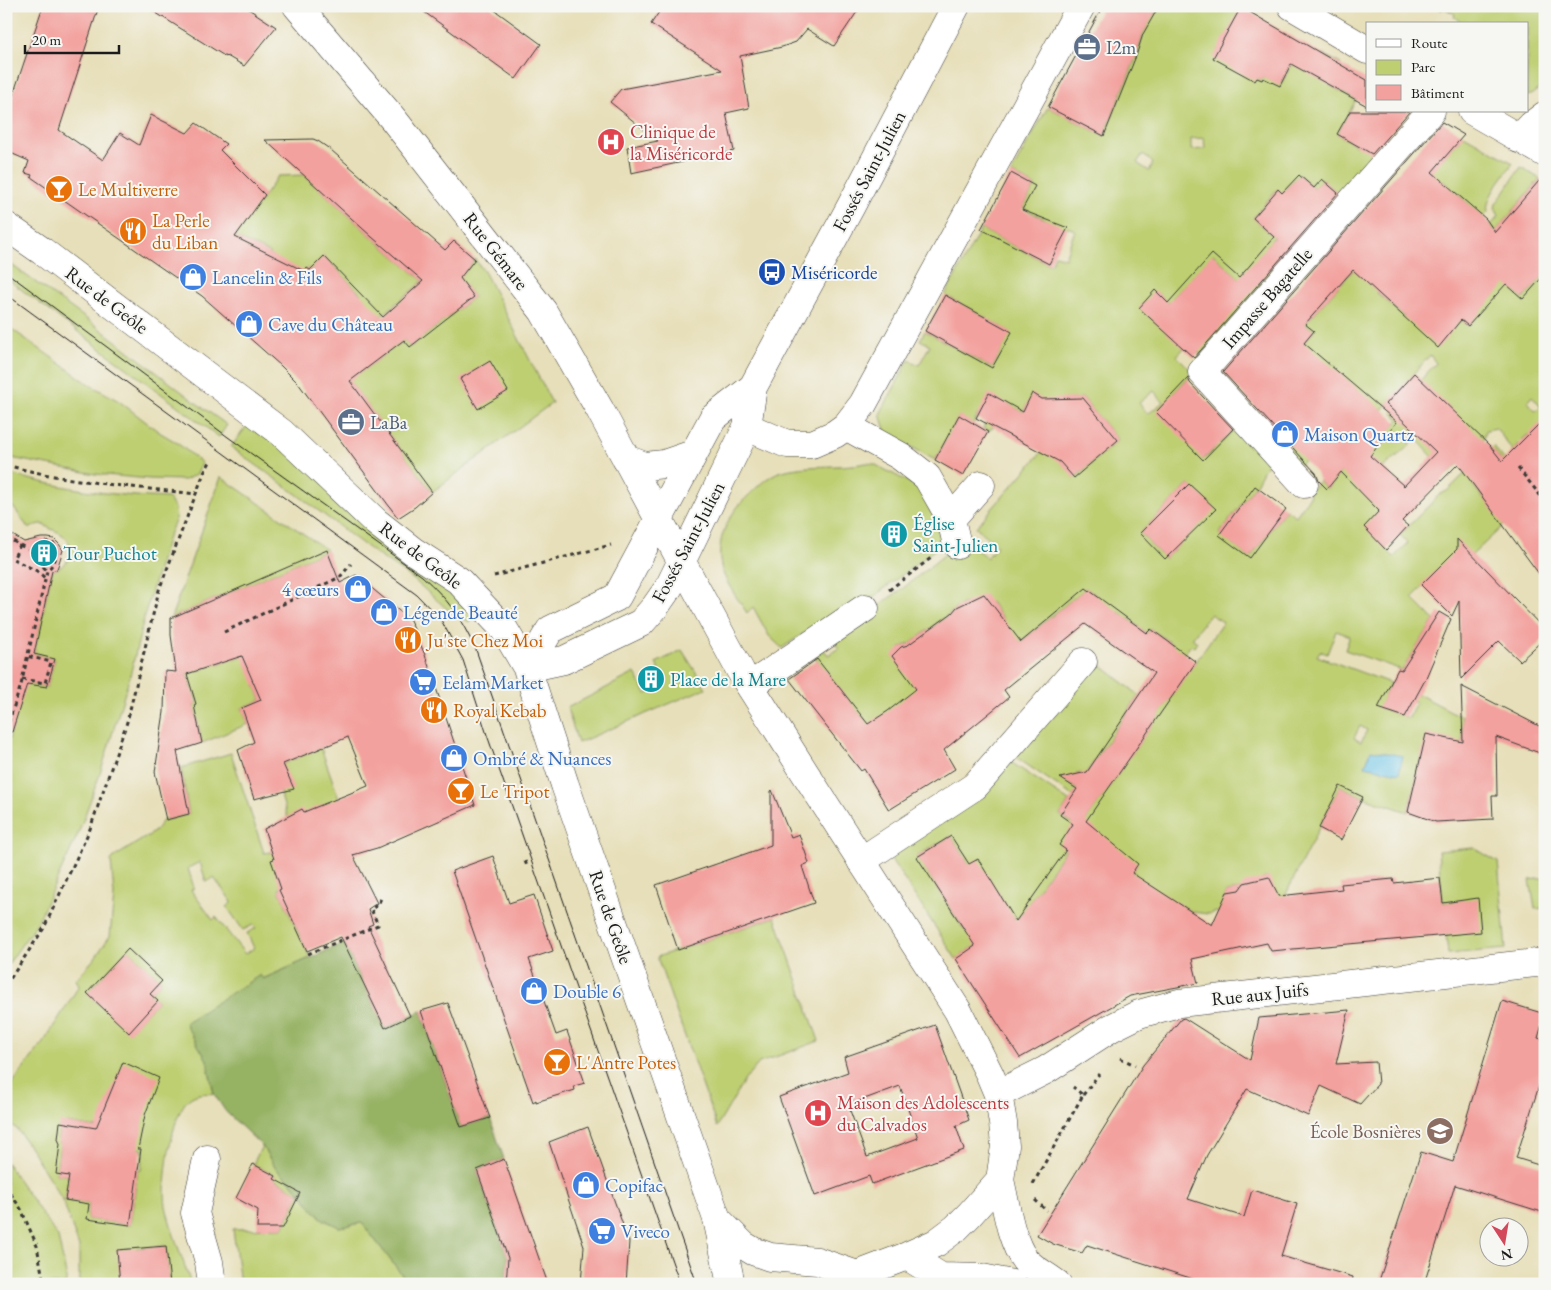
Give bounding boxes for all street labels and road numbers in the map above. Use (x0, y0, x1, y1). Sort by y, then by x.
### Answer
street label: Fossés Saint-Julien (827, 106, 911, 236)
street label: Rue Gémare (458, 207, 534, 295)
street label: Impasse Bagatelle (1216, 242, 1318, 354)
street label: Rue de Geôle (60, 261, 154, 339)
street label: Fossés Saint-Julien (646, 477, 730, 607)
street label: Rue de Geôle (374, 516, 468, 594)
street label: Rue de Geôle (583, 867, 639, 967)
street label: Rue aux Juifs (1210, 976, 1310, 1012)

